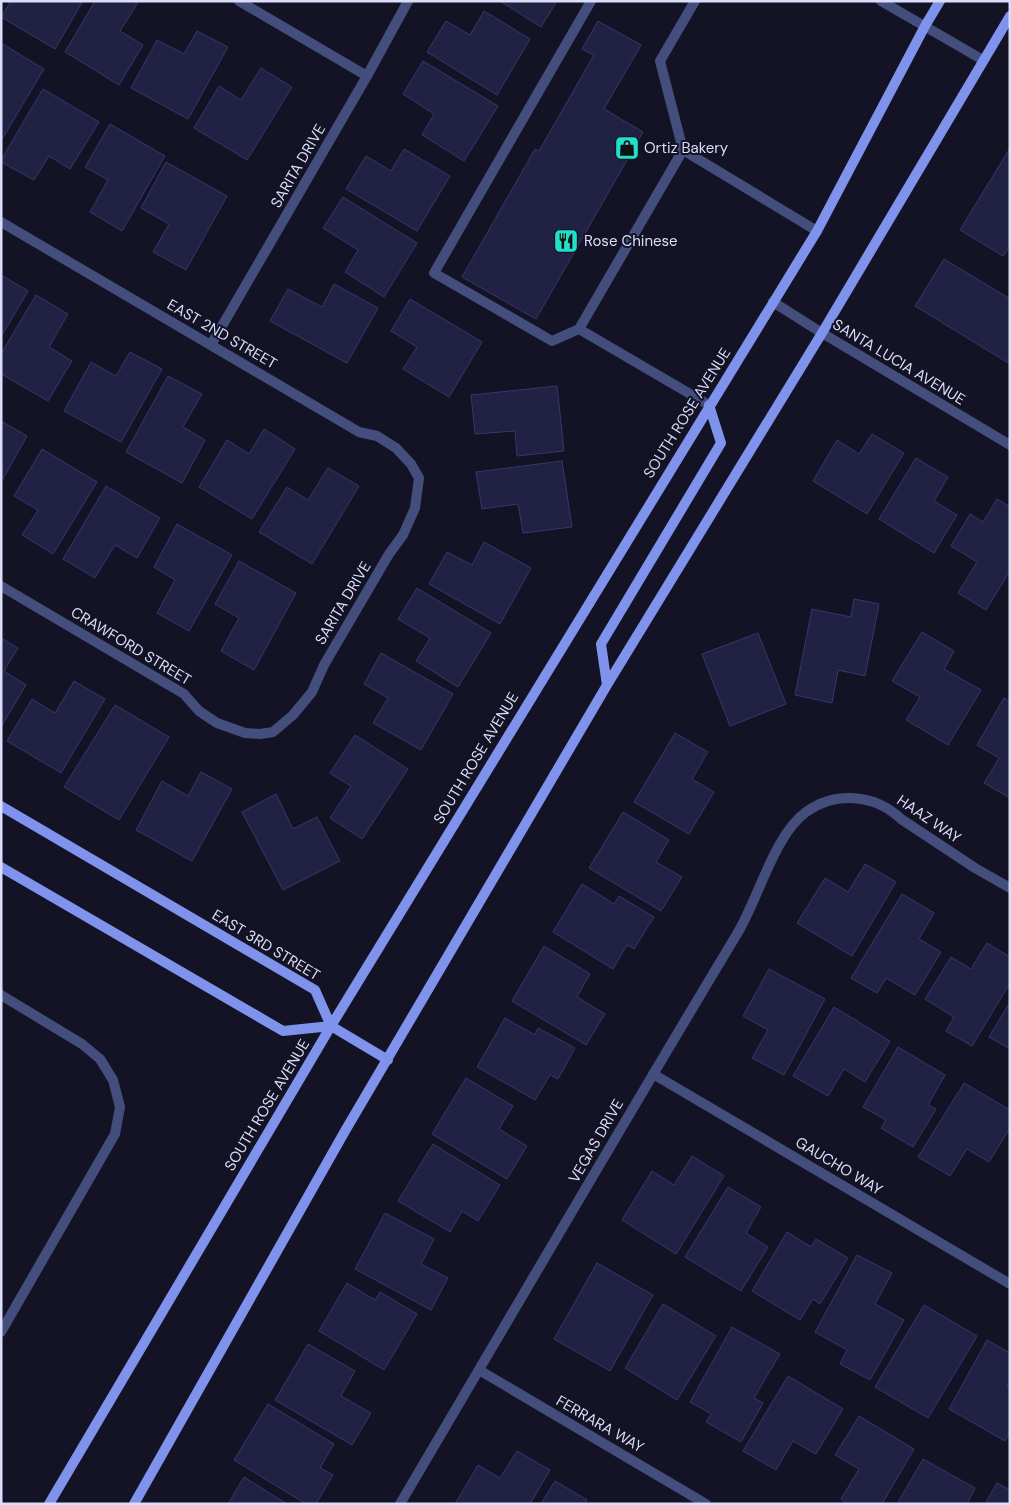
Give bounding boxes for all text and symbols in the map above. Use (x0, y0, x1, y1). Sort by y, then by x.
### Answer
street label: SARITA DRIVE (266, 121, 330, 211)
shop icon: Ortiz Bakery (614, 135, 640, 161)
place label: Ortiz Bakery (644, 138, 729, 158)
restaurant icon: Rose Chinese (553, 228, 579, 254)
place label: Rose Chinese (584, 231, 678, 251)
street label: EAST 2ND STREET (163, 294, 281, 374)
street label: SANTA LUCIA AVENUE (829, 314, 969, 410)
street label: SOUTH ROSE AVENUE (639, 344, 735, 482)
street label: SARITA DRIVE (310, 558, 376, 648)
street label: CRAWFORD STREET (67, 602, 195, 690)
street label: SOUTH ROSE AVENUE (429, 689, 523, 827)
street label: HAAZ WAY (893, 790, 965, 848)
street label: EAST 3RD STREET (208, 905, 324, 985)
street label: SOUTH ROSE AVENUE (220, 1036, 314, 1174)
street label: VEGAS DRIVE (564, 1095, 628, 1187)
street label: GAUCHO WAY (792, 1132, 887, 1200)
street label: FERRARA WAY (552, 1391, 648, 1457)

